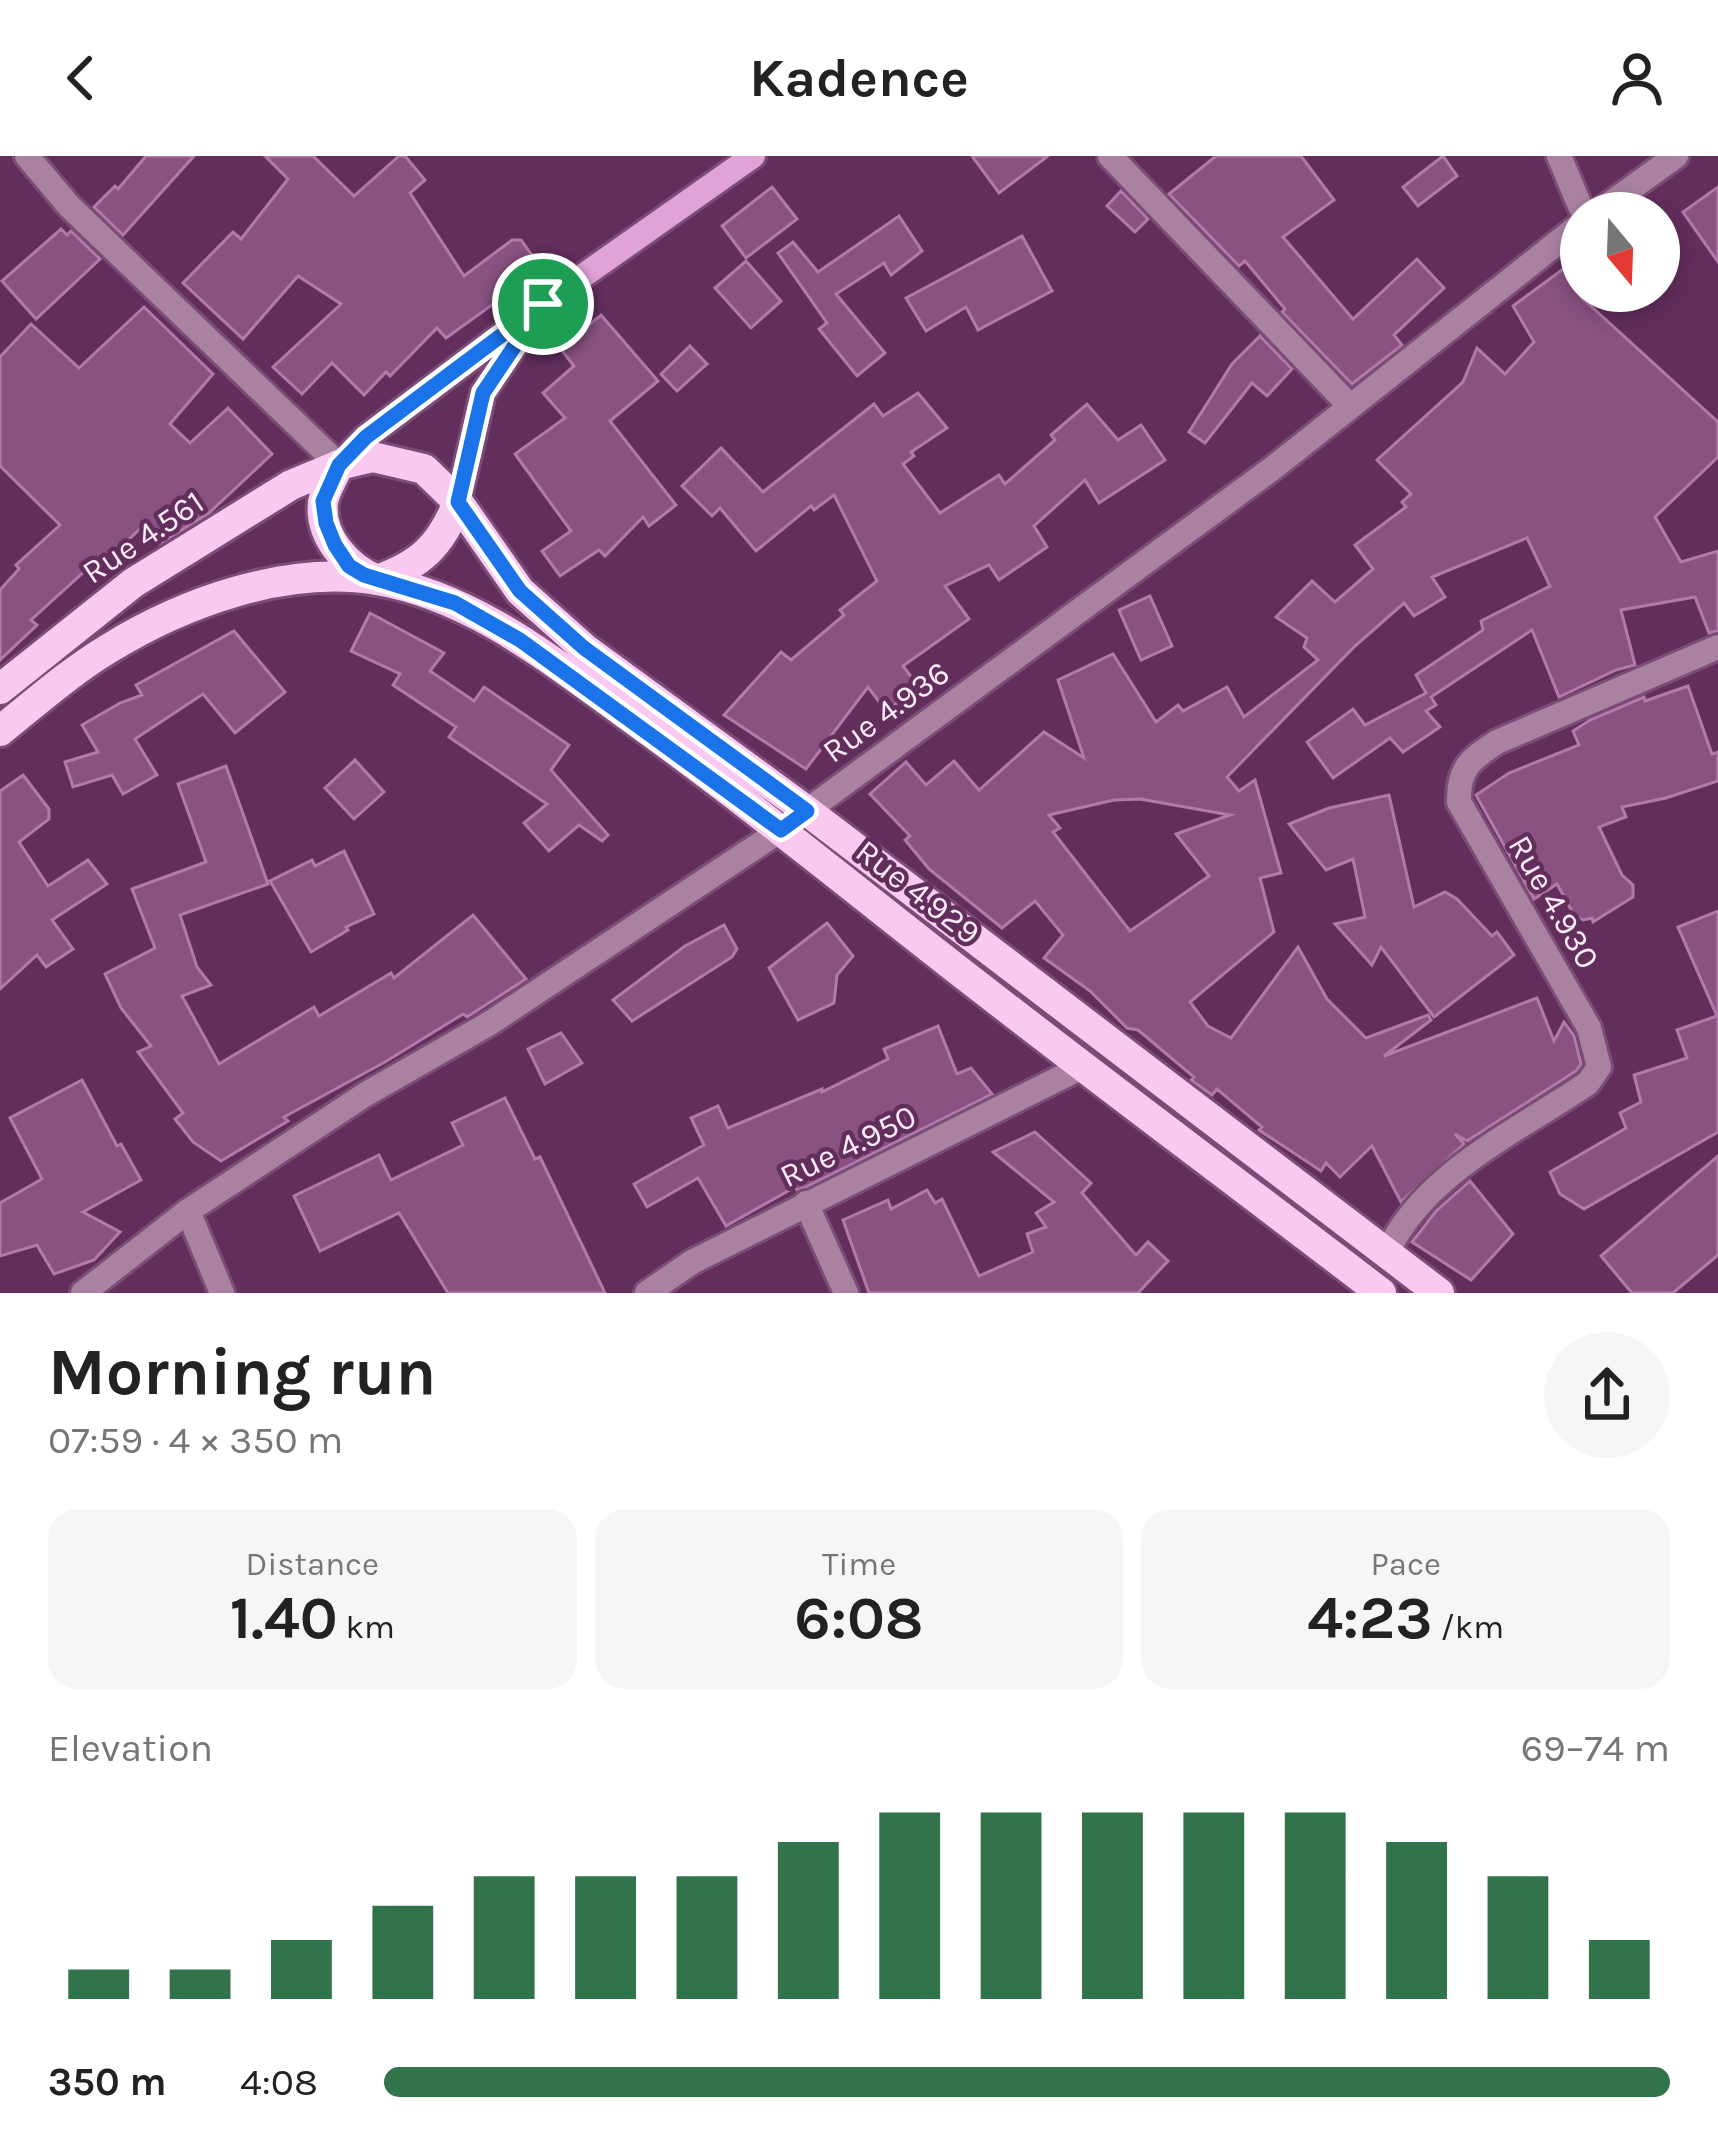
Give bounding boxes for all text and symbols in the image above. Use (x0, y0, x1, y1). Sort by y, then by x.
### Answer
icon: back (48, 45, 114, 111)
icon: person (1604, 45, 1670, 111)
text: Kadence (749, 46, 969, 110)
north arrow (1560, 192, 1680, 312)
map controls (1560, 192, 1680, 312)
pin (492, 253, 594, 355)
icon: arrive (510, 271, 576, 337)
street label: Rue 4.561 (75, 483, 211, 591)
street label: Rue 4.936 (815, 653, 957, 771)
street label: Rue 4.930 (1501, 829, 1607, 975)
street label: Rue 4.929 (849, 832, 987, 952)
street label: Rue 4.950 (774, 1097, 922, 1195)
button: share (1544, 1332, 1670, 1458)
text: Morning run (48, 1333, 436, 1411)
text: 07:59 · 4 × 350 m (48, 1417, 343, 1463)
text: Distance (246, 1545, 379, 1583)
text: Time (822, 1545, 896, 1583)
text: Pace (1370, 1545, 1441, 1583)
text: 1.40 (230, 1583, 338, 1653)
text: 6:08 (794, 1583, 924, 1653)
text: 4:23 (1307, 1583, 1433, 1653)
text: km (338, 1608, 395, 1646)
text: /km (1433, 1608, 1504, 1646)
text: Elevation (48, 1725, 213, 1771)
text: 69–74 m (1521, 1725, 1670, 1771)
text: 350 m (48, 2059, 167, 2105)
text: 4:08 (240, 2059, 318, 2105)

